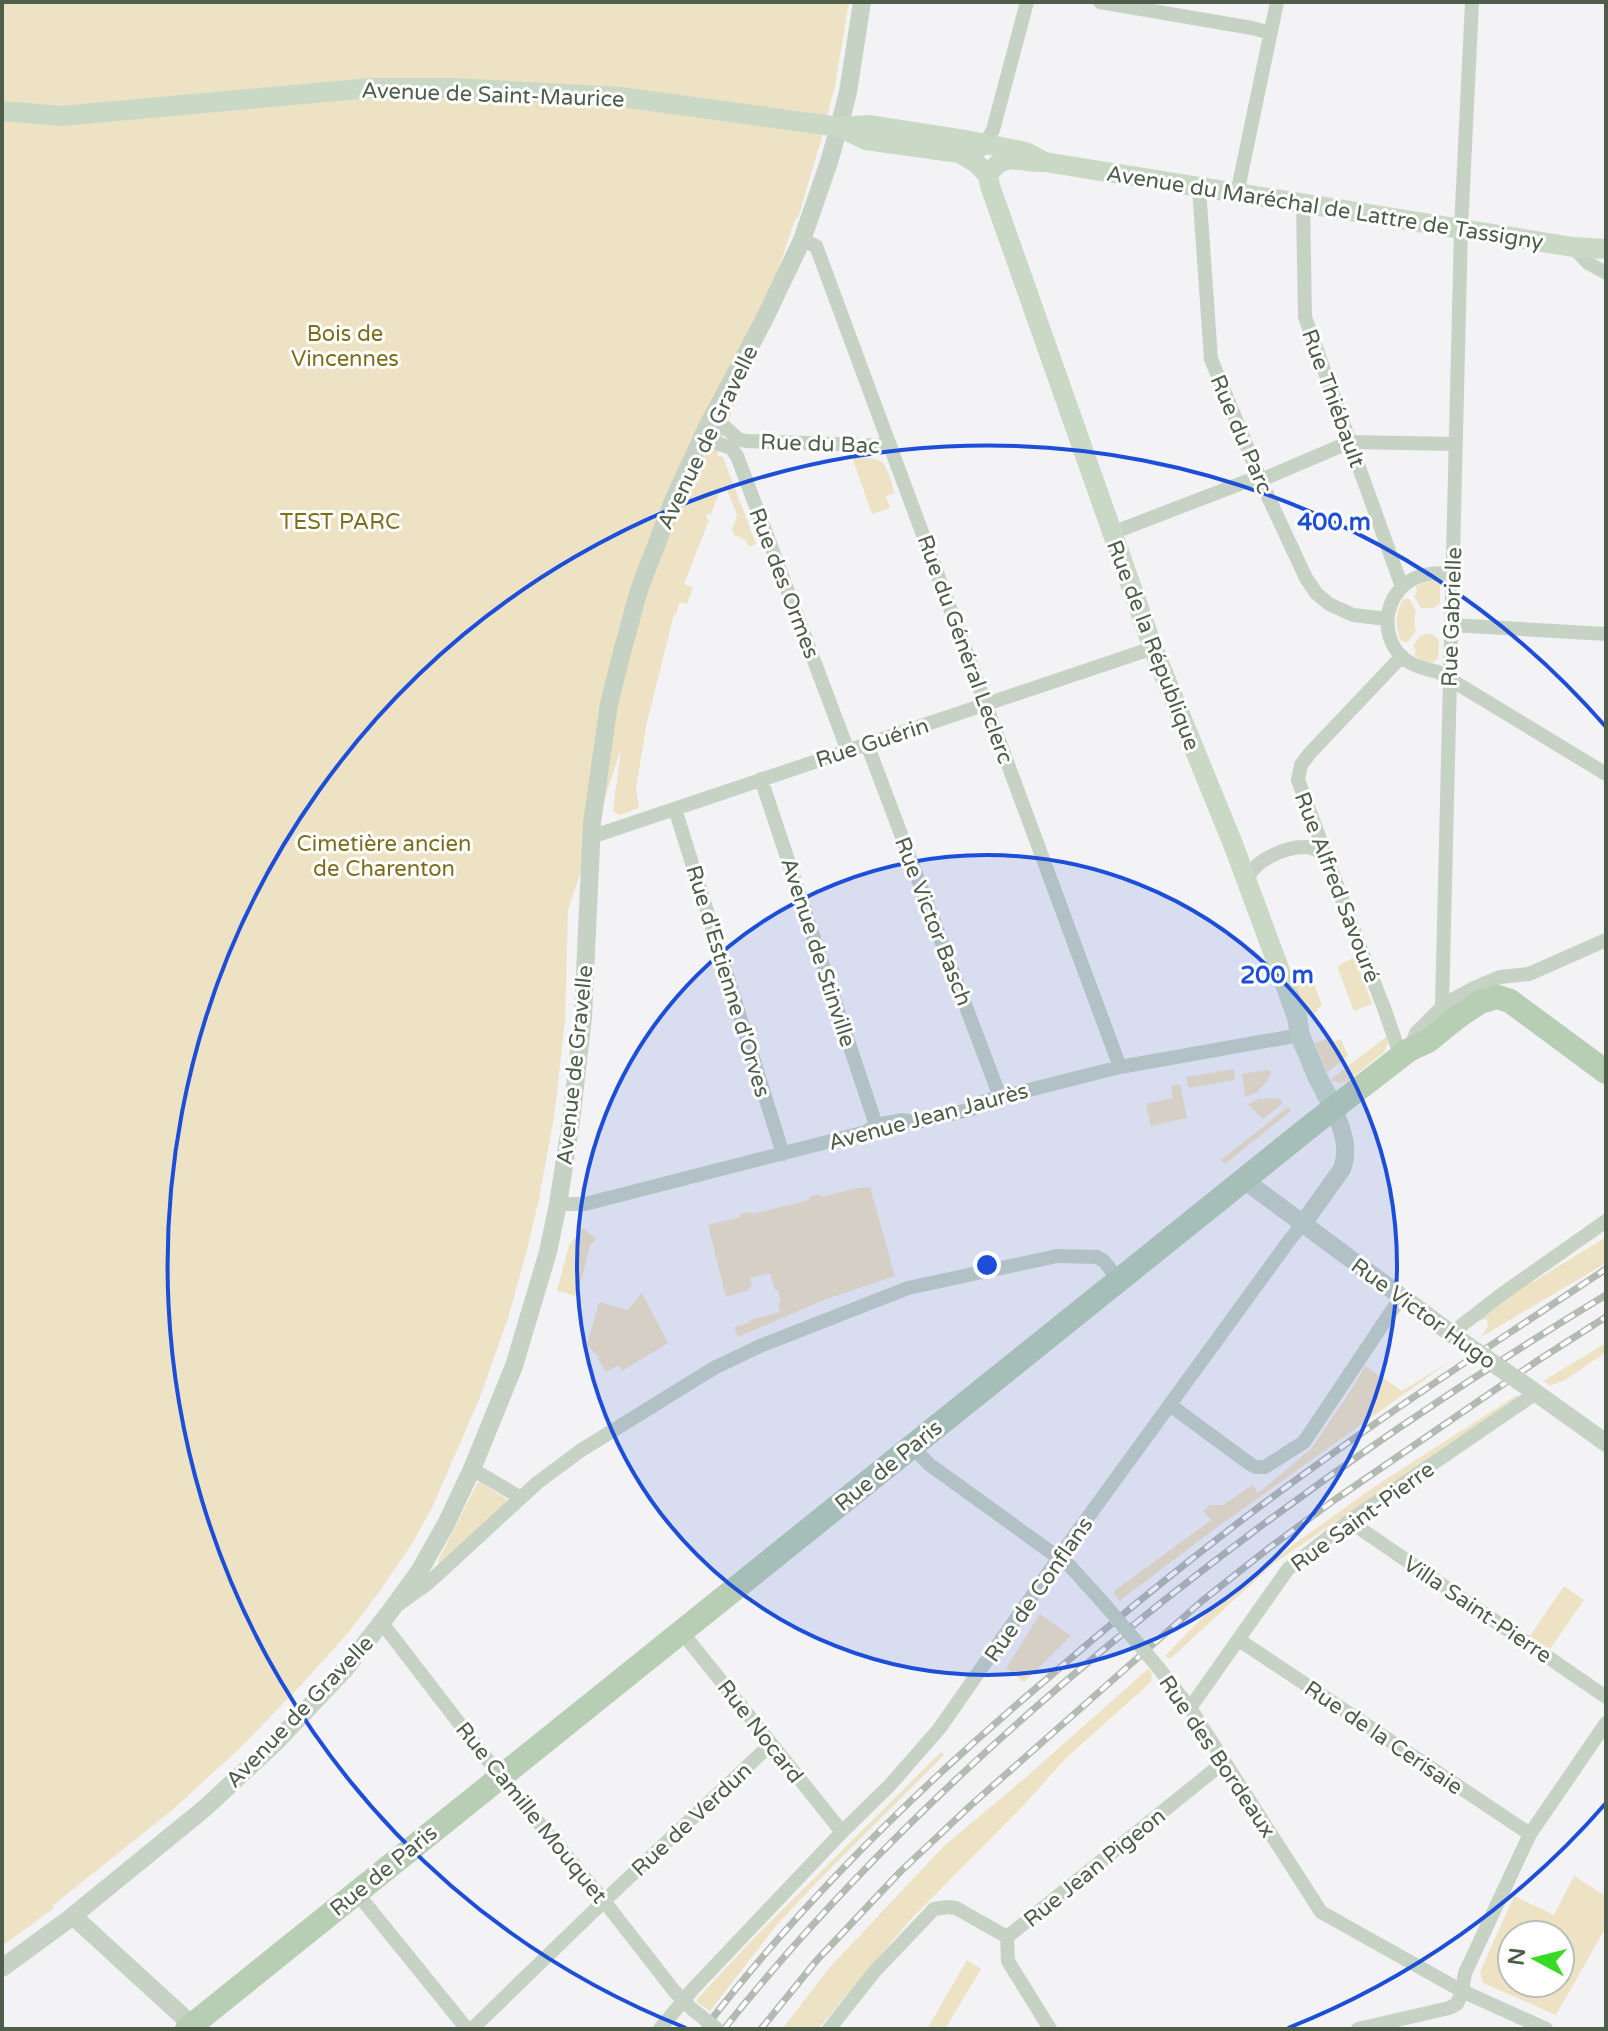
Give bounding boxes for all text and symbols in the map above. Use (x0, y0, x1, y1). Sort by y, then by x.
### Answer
street label: Avenue de Saint-Maurice (361, 77, 625, 113)
street label: Avenue du Maréchal de Lattre de Tassigny (1105, 161, 1545, 255)
park label: Bois de Vincennes (291, 321, 399, 372)
street label: Rue Thiébault (1296, 326, 1370, 471)
street label: Avenue de Gravelle (652, 341, 764, 534)
street label: Rue du Parc (1204, 371, 1278, 498)
street label: Rue du Bac (760, 429, 880, 459)
street label: Rue des Ormes (743, 504, 825, 662)
text: 400 m (1297, 508, 1371, 537)
park label: TEST PARC (280, 509, 400, 535)
street label: Rue du Général Leclerc (911, 531, 1019, 767)
street label: Rue de la République (1101, 537, 1205, 754)
street label: Rue Gabrielle (1437, 547, 1467, 687)
street label: Rue Guérin (813, 713, 932, 773)
street label: Rue Alfred Savouré (1289, 788, 1385, 986)
park label: Cimetière ancien de Charenton (297, 831, 471, 882)
street label: Rue Victor Basch (889, 833, 977, 1009)
street label: Avenue de Stinville (775, 855, 861, 1050)
street label: Rue d'Estienne d'Orves (680, 862, 776, 1100)
text: 200 m (1240, 961, 1314, 990)
street label: Avenue de Gravelle (552, 964, 598, 1166)
street label: Avenue Jean Jaurès (826, 1078, 1031, 1156)
centre of rings (973, 1251, 1001, 1279)
street label: Rue Victor Hugo (1346, 1253, 1501, 1375)
street label: Rue de Paris (830, 1415, 947, 1517)
street label: Rue Saint-Pierre (1286, 1456, 1439, 1577)
street label: Rue de Conflans (979, 1512, 1099, 1667)
street label: Villa Saint-Pierre (1398, 1551, 1556, 1669)
street label: Avenue de Gravelle (221, 1630, 379, 1793)
street label: Rue des Bordeaux (1153, 1670, 1281, 1843)
street label: Rue Nocard (712, 1675, 809, 1788)
street label: Rue de la Cerisaie (1299, 1675, 1467, 1800)
street label: Rue Camille Mouquet (450, 1717, 612, 1908)
street label: Rue de Verdun (626, 1758, 757, 1882)
street label: Rue Jean Pigeon (1019, 1803, 1171, 1933)
street label: Rue de Paris (325, 1820, 442, 1922)
north arrow (1496, 1919, 1576, 1999)
text: N (1503, 1946, 1531, 1967)

